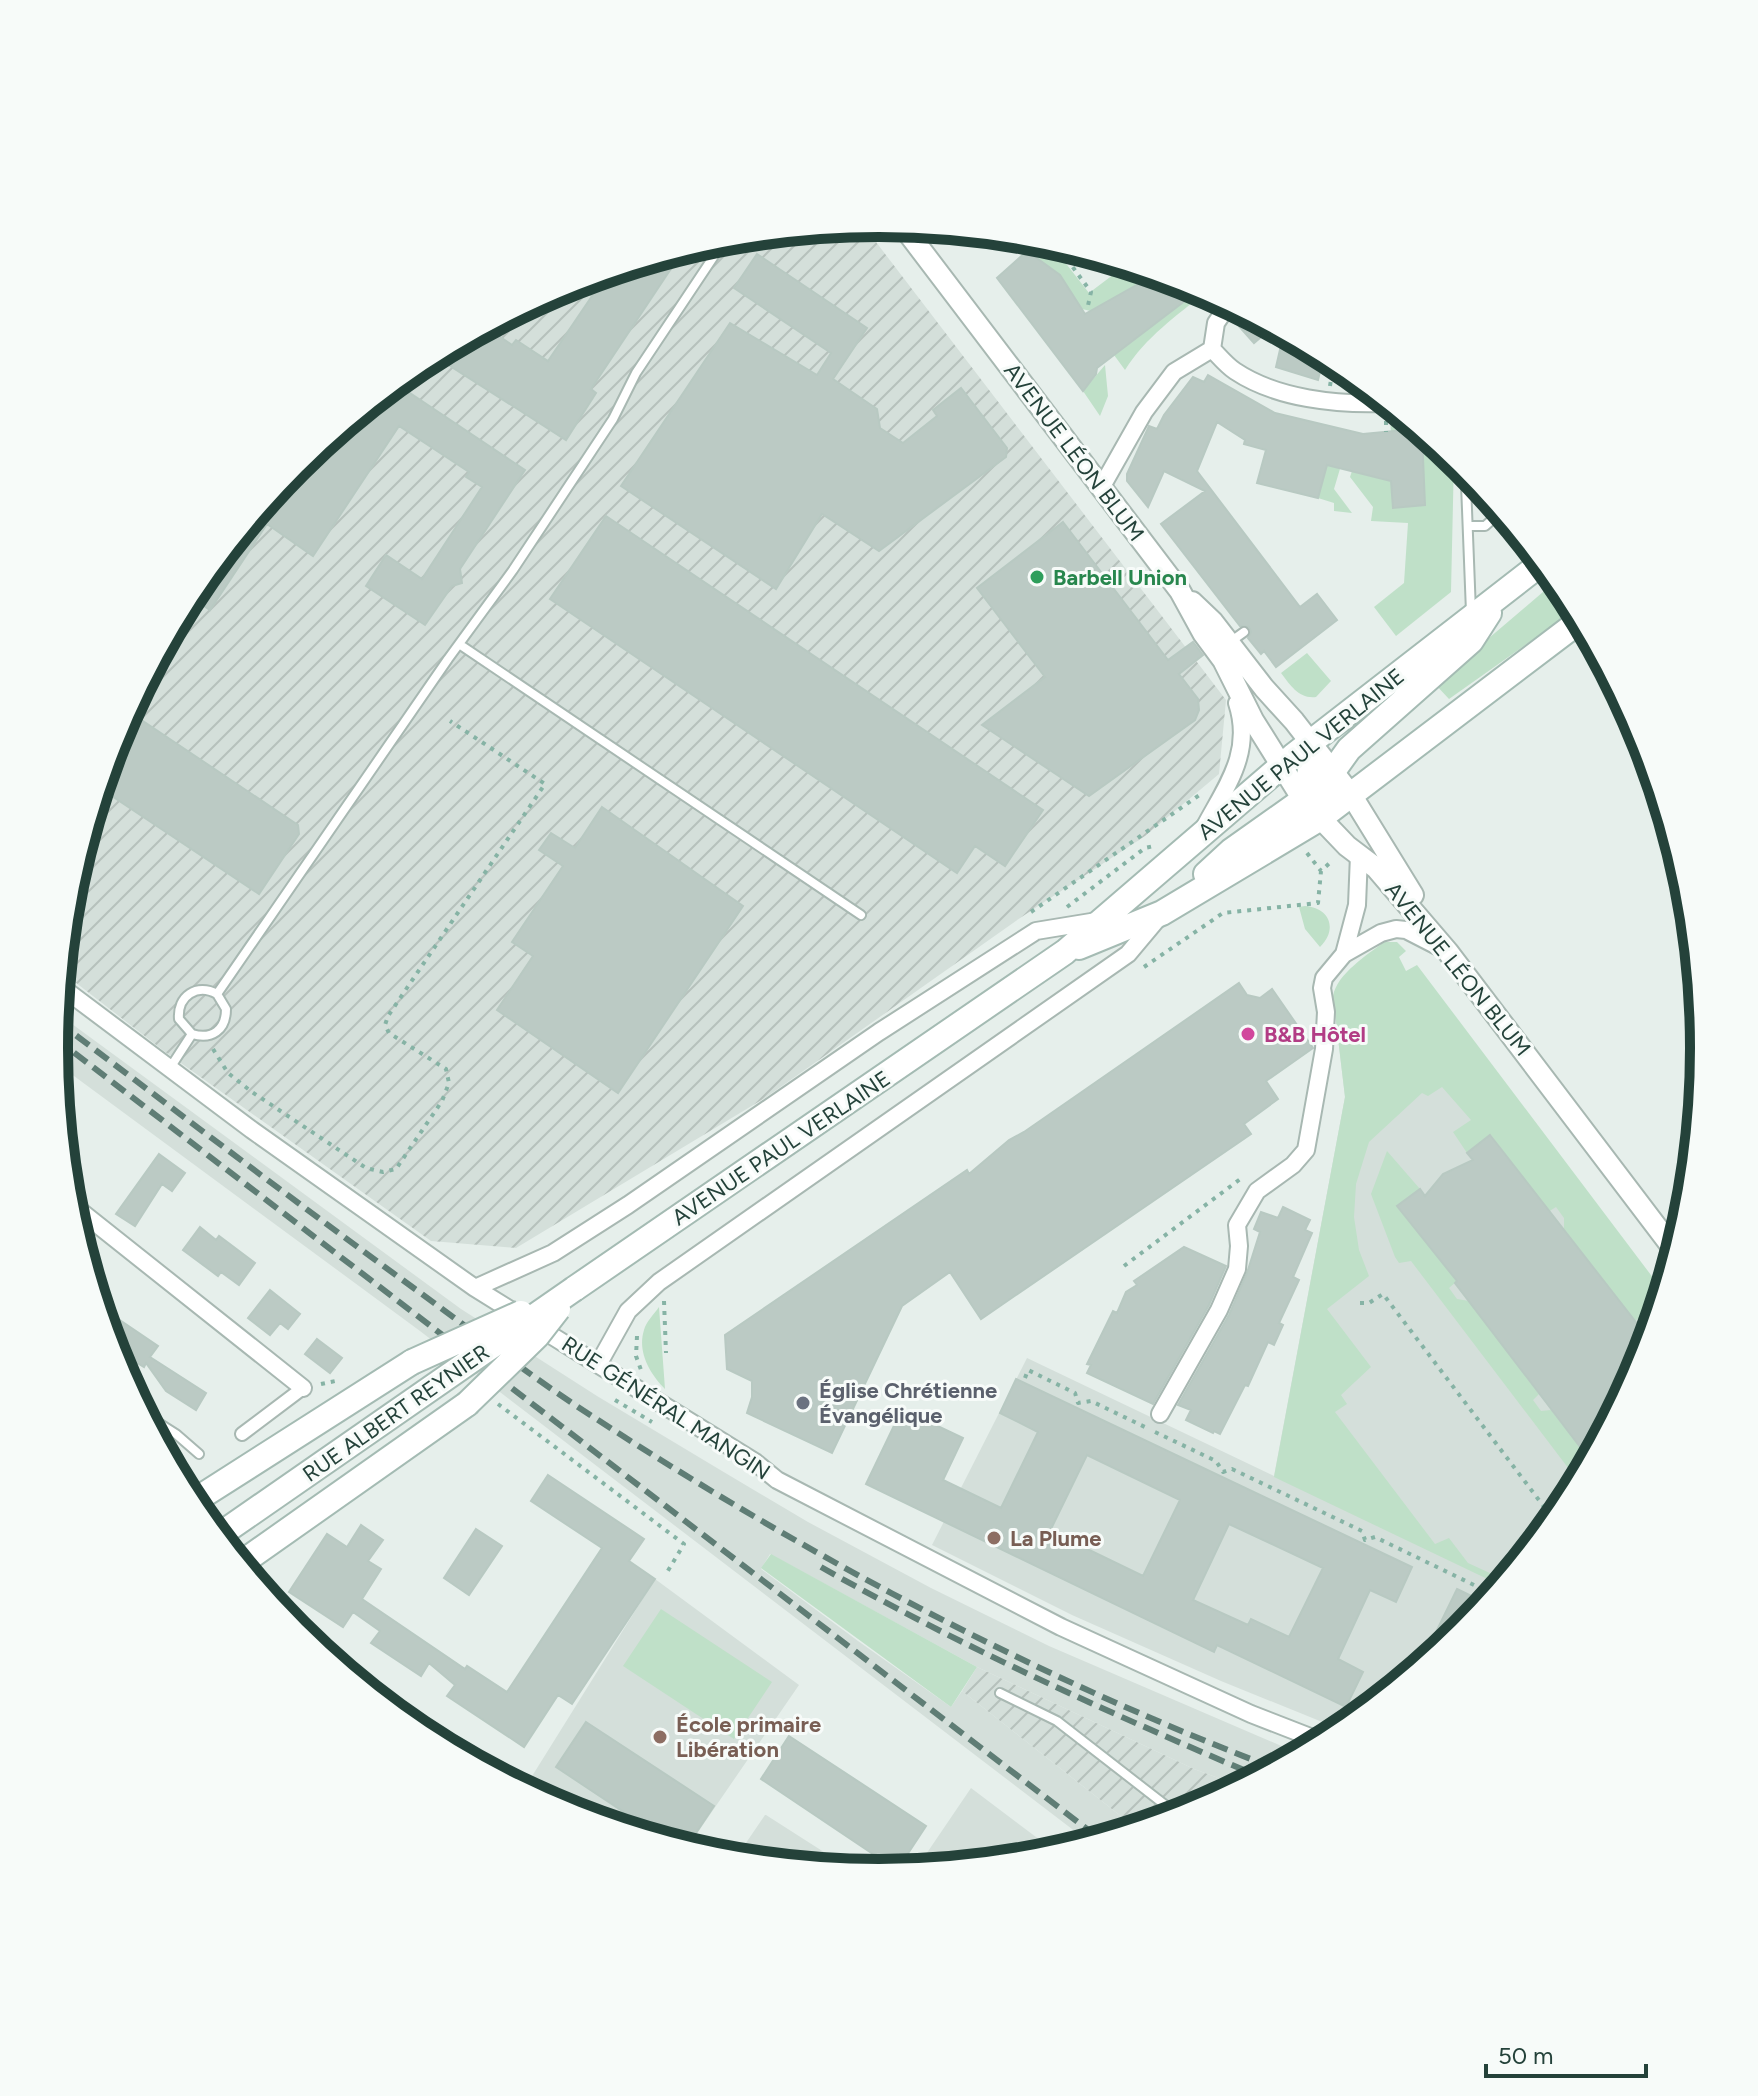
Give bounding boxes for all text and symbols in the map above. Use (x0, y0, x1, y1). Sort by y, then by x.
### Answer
street label: AVENUE LÉON BLUM (998, 357, 1150, 547)
place label: Barbell Union (1053, 564, 1187, 591)
marker: Barbell Union (1028, 568, 1046, 586)
street label: AVENUE PAUL VERLAINE (1192, 662, 1410, 846)
street label: AVENUE LÉON BLUM (1379, 876, 1537, 1062)
place label: B&B Hôtel (1264, 1021, 1366, 1048)
marker: B&B Hôtel (1239, 1025, 1257, 1043)
street label: AVENUE PAUL VERLAINE (667, 1065, 895, 1231)
street label: RUE GÉNÉRAL MANGIN (557, 1330, 775, 1486)
street label: RUE ALBERT REYNIER (297, 1338, 495, 1488)
place label: Église Chrétienne Évangélique (819, 1377, 997, 1429)
marker: Église Chrétienne Évangélique (794, 1394, 812, 1412)
place label: La Plume (1010, 1525, 1101, 1552)
marker: La Plume (985, 1529, 1003, 1547)
place label: École primaire Libération (676, 1711, 821, 1763)
marker: École primaire Libération (651, 1728, 669, 1746)
scale bar (1486, 2028, 1646, 2078)
text: 50 m (1498, 2041, 1554, 2070)

